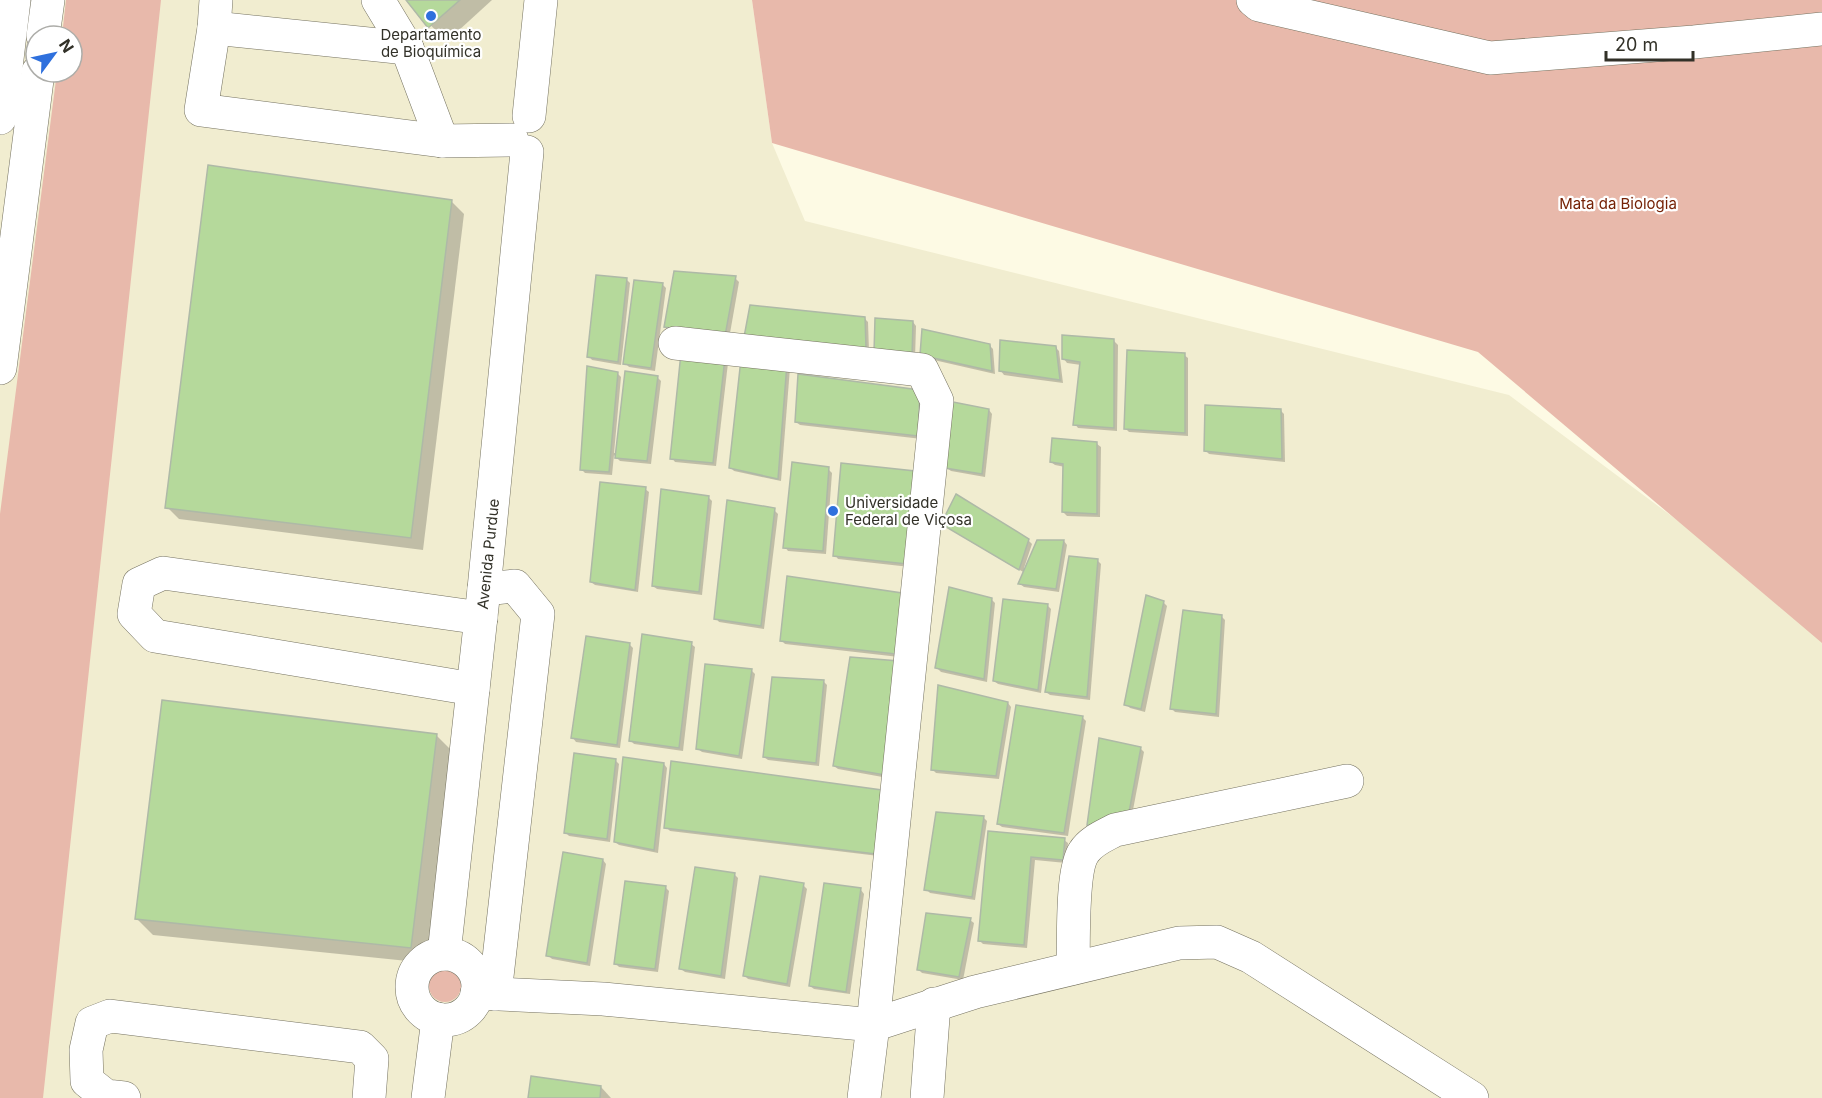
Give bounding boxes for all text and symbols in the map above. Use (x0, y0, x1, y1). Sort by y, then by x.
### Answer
marker: Departamento de Bioquímica (424, 9, 438, 23)
north arrow (24, 24, 84, 84)
scale bar (1606, 24, 1693, 62)
place label: Departamento de Bioquímica (380, 25, 482, 61)
text: 20 m (1615, 34, 1658, 55)
text: N (55, 35, 78, 56)
park label: Mata da Biologia (1559, 194, 1677, 213)
place label: Universidade Federal de Viçosa (845, 493, 972, 529)
street label: Avenida Purdue (473, 498, 503, 610)
marker: Universidade Federal de Viçosa (826, 504, 840, 518)

